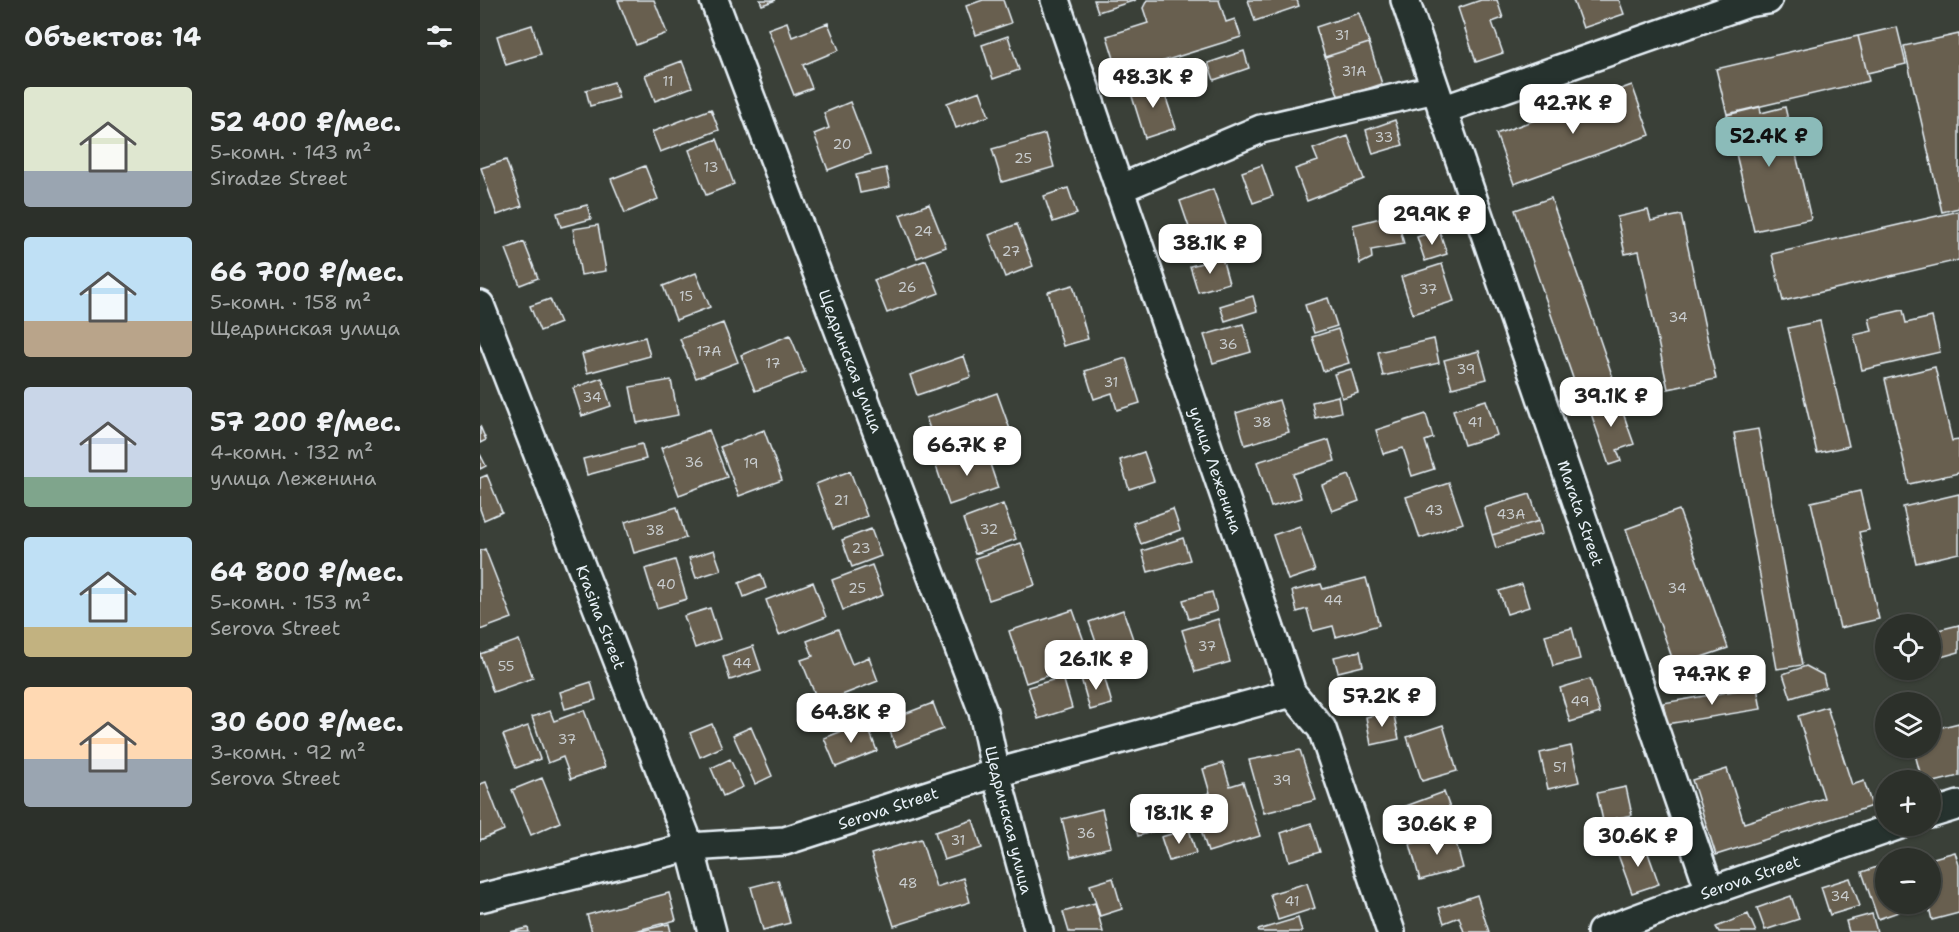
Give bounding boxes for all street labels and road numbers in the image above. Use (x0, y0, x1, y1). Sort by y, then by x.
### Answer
street label: Щедринская улица (814, 287, 888, 436)
street label: улица Леженина (1184, 404, 1247, 537)
street label: Marata Street (1553, 458, 1608, 569)
street label: Krasina Street (571, 562, 630, 672)
street label: Щедринская улица (980, 744, 1037, 896)
street label: Serova Street (835, 782, 941, 835)
street label: Serova Street (1697, 851, 1803, 904)

